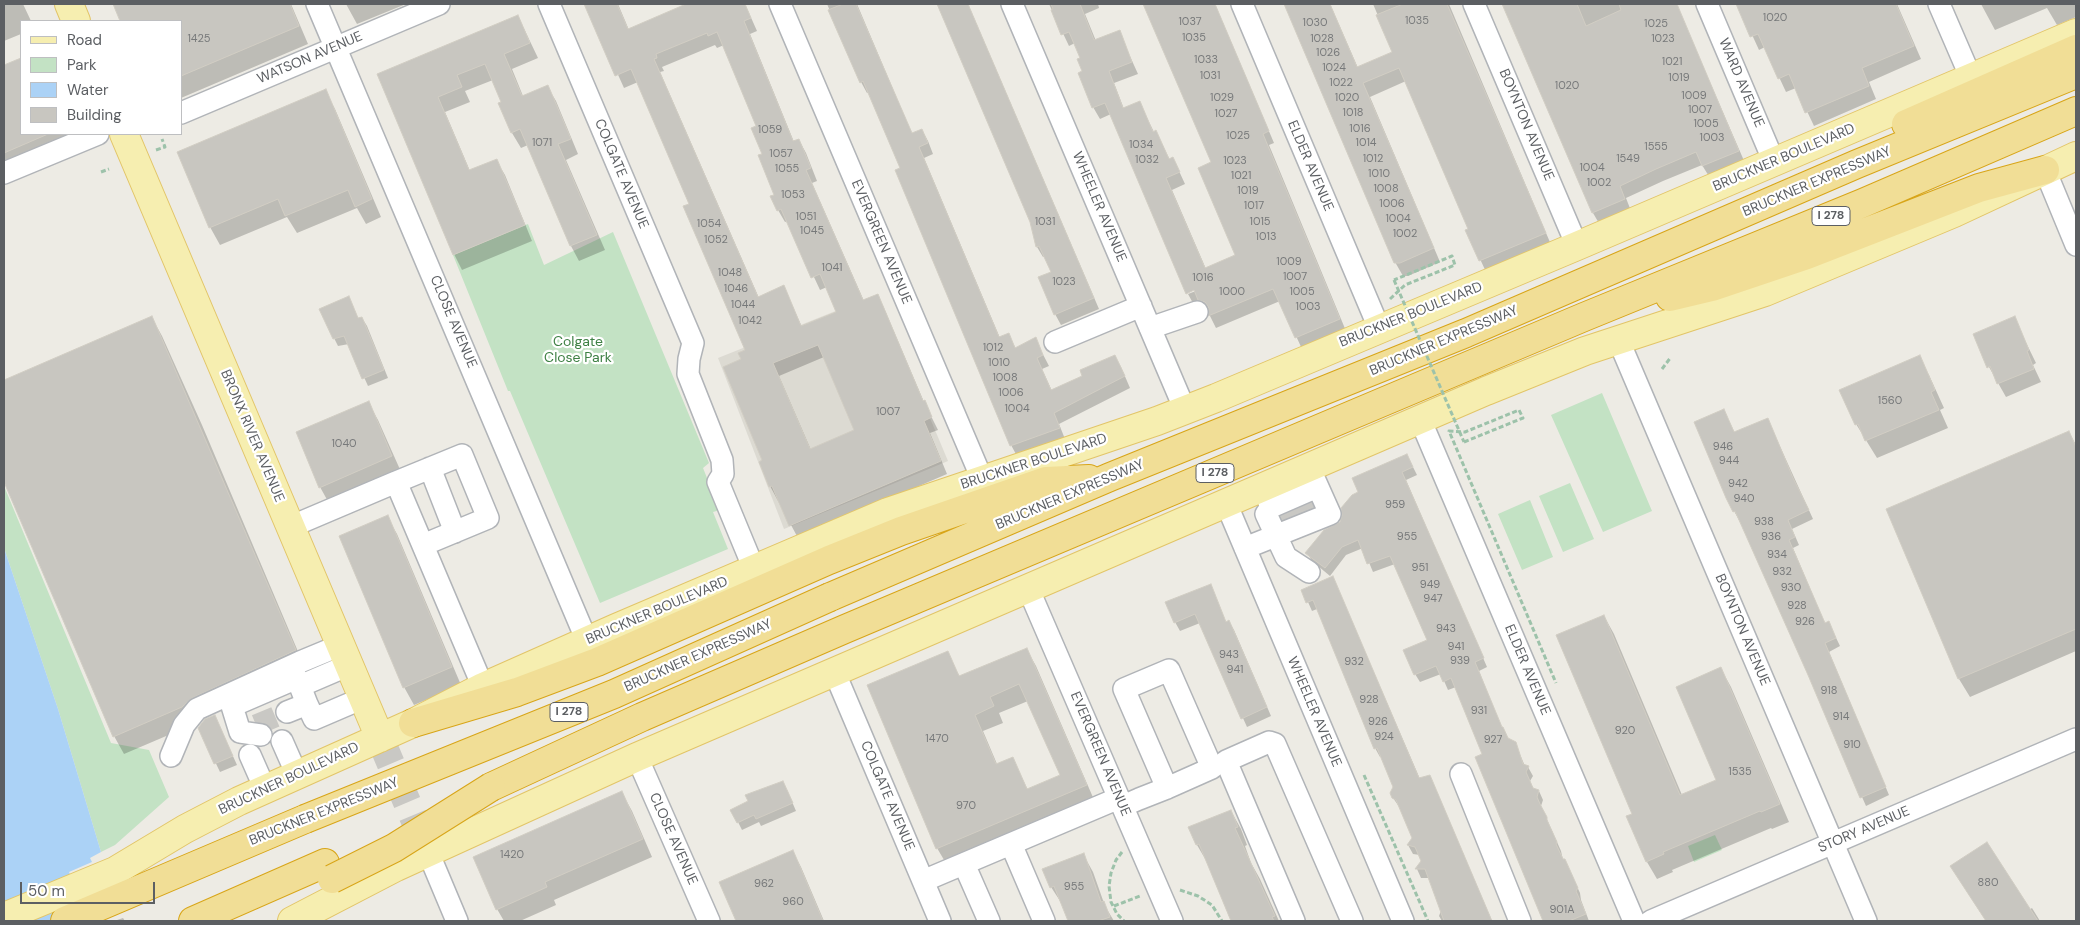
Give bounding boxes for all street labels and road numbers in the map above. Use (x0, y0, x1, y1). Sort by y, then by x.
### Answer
street label: WATSON AVENUE (255, 28, 365, 88)
street label: WARD AVENUE (1715, 36, 1767, 130)
street label: BOYNTON AVENUE (1495, 67, 1557, 183)
street label: COLGATE AVENUE (590, 117, 652, 231)
street label: ELDER AVENUE (1283, 118, 1337, 214)
street label: BRUCKNER BOULEVARD (1710, 120, 1858, 196)
street label: BRUCKNER EXPRESSWAY (1740, 143, 1894, 221)
street label: WHEELER AVENUE (1068, 149, 1130, 265)
street label: EVERGREEN AVENUE (847, 177, 915, 307)
road number: I 278 (1812, 207, 1850, 226)
street label: CLOSE AVENUE (426, 273, 480, 371)
street label: BRUCKNER BOULEVARD (1337, 279, 1485, 351)
street label: BRUCKNER EXPRESSWAY (1367, 302, 1521, 380)
street label: BRONX RIVER AVENUE (216, 367, 288, 505)
street label: BRUCKNER BOULEVARD (959, 430, 1109, 494)
street label: BRUCKNER EXPRESSWAY (993, 456, 1147, 534)
road number: I 278 (1196, 463, 1234, 482)
street label: BOYNTON AVENUE (1711, 572, 1773, 688)
street label: BRUCKNER BOULEVARD (583, 573, 731, 649)
street label: BRUCKNER EXPRESSWAY (622, 616, 774, 696)
street label: ELDER AVENUE (1500, 622, 1554, 718)
street label: WHEELER AVENUE (1283, 654, 1345, 770)
street label: EVERGREEN AVENUE (1066, 689, 1134, 819)
road number: I 278 (550, 702, 588, 722)
street label: BRUCKNER BOULEVARD (216, 739, 362, 819)
street label: COLGATE AVENUE (856, 739, 918, 853)
street label: BRUCKNER EXPRESSWAY (247, 774, 401, 850)
street label: CLOSE AVENUE (645, 790, 701, 888)
street label: STORY AVENUE (1816, 803, 1912, 857)

